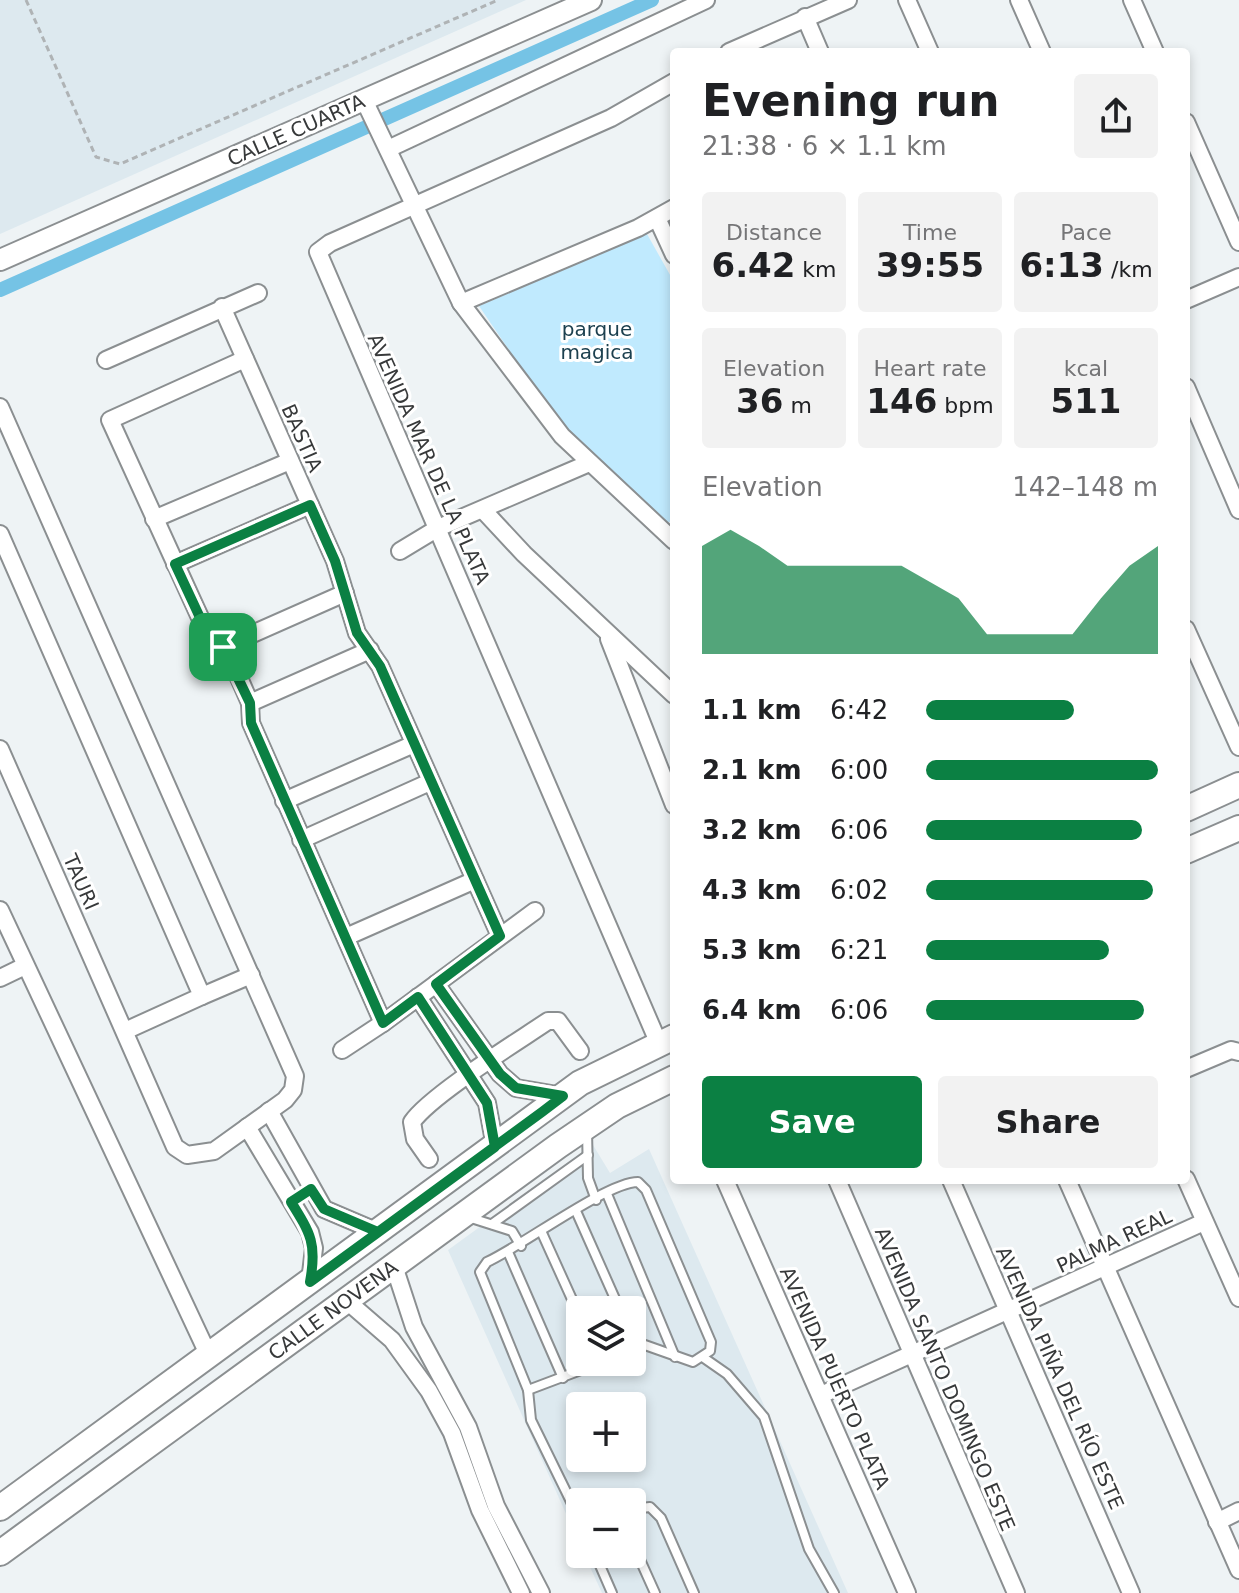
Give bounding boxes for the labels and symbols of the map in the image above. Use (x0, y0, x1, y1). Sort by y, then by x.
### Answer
street label: CALLE CUARTA (224, 89, 369, 171)
park label: parque magica (560, 317, 634, 364)
street label: AVENIDA MAR DE LA PLATA (363, 330, 495, 588)
street label: BASTIA (276, 400, 328, 476)
pin (189, 613, 257, 681)
street label: TAURI (58, 849, 104, 914)
street label: PALMA REAL (1053, 1204, 1176, 1278)
street label: AVENIDA SANTO DOMINGO ESTE (870, 1223, 1020, 1535)
street label: AVENIDA PIÑA DEL RÍO ESTE (991, 1243, 1129, 1513)
street label: CALLE NOVENA (264, 1255, 403, 1365)
street label: AVENIDA PUERTO PLATA (775, 1263, 895, 1493)

